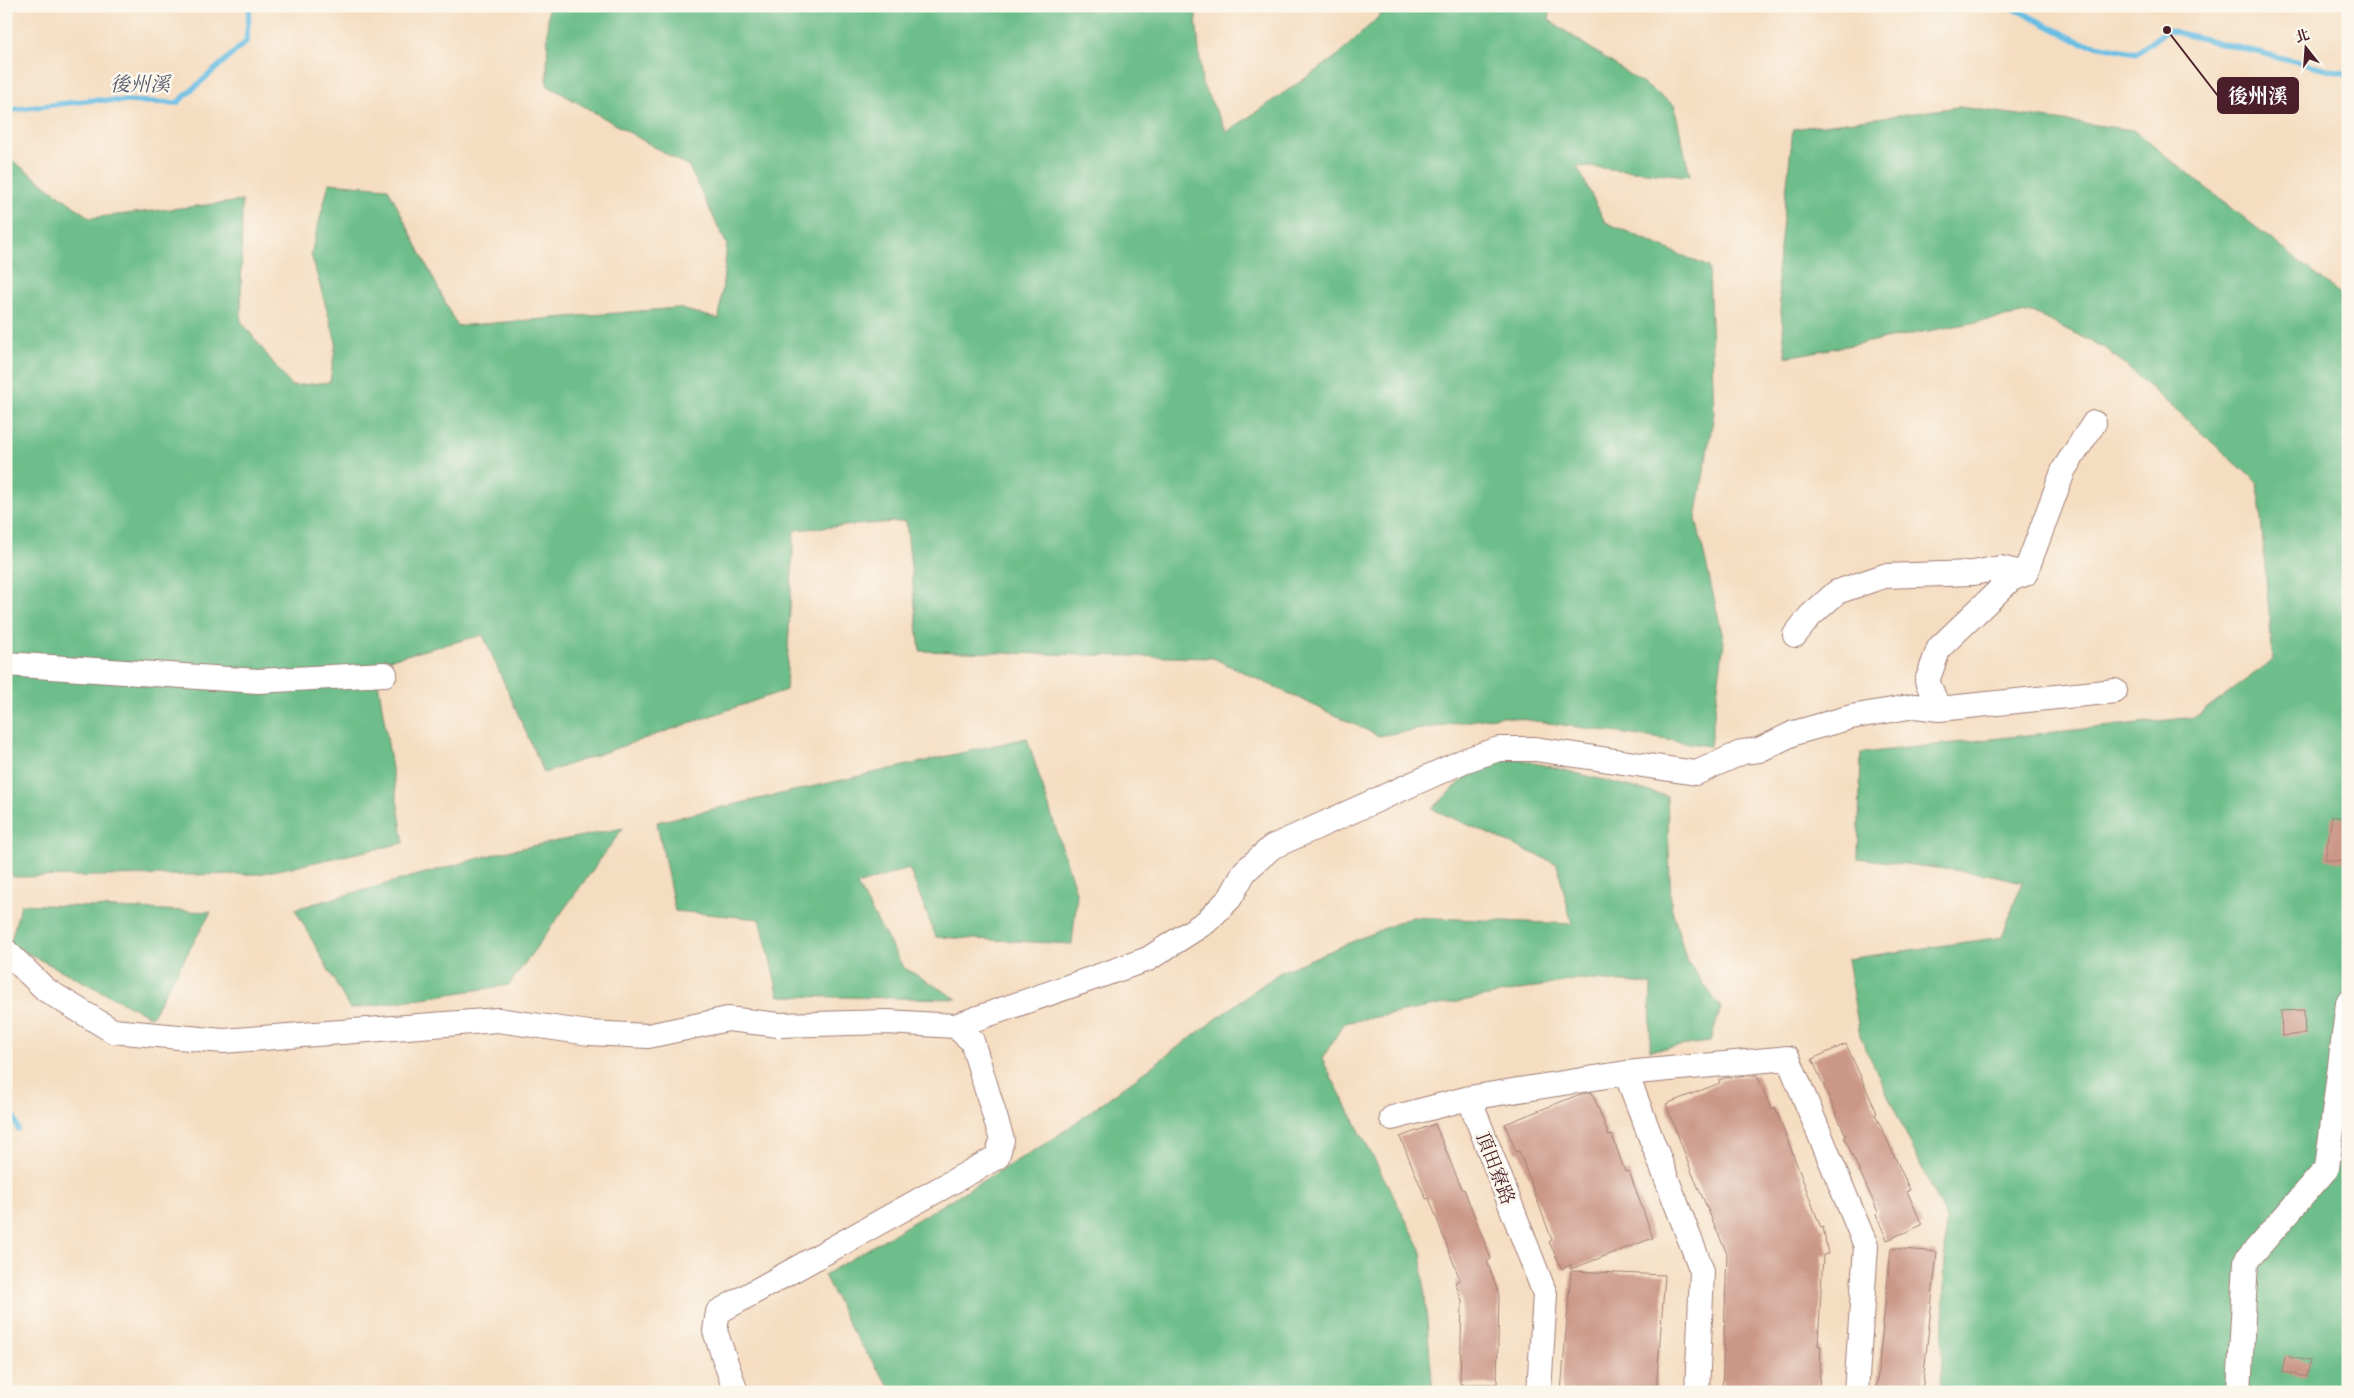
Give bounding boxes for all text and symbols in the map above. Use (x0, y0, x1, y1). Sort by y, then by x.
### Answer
north arrow (2282, 22, 2332, 72)
text: 北 (2293, 25, 2312, 46)
water label: 後州溪 (110, 71, 172, 97)
callout: 後州溪 (2218, 78, 2298, 113)
text: 後州溪 (2228, 83, 2288, 109)
street label: 頂田寮路 (1470, 1128, 1521, 1208)

